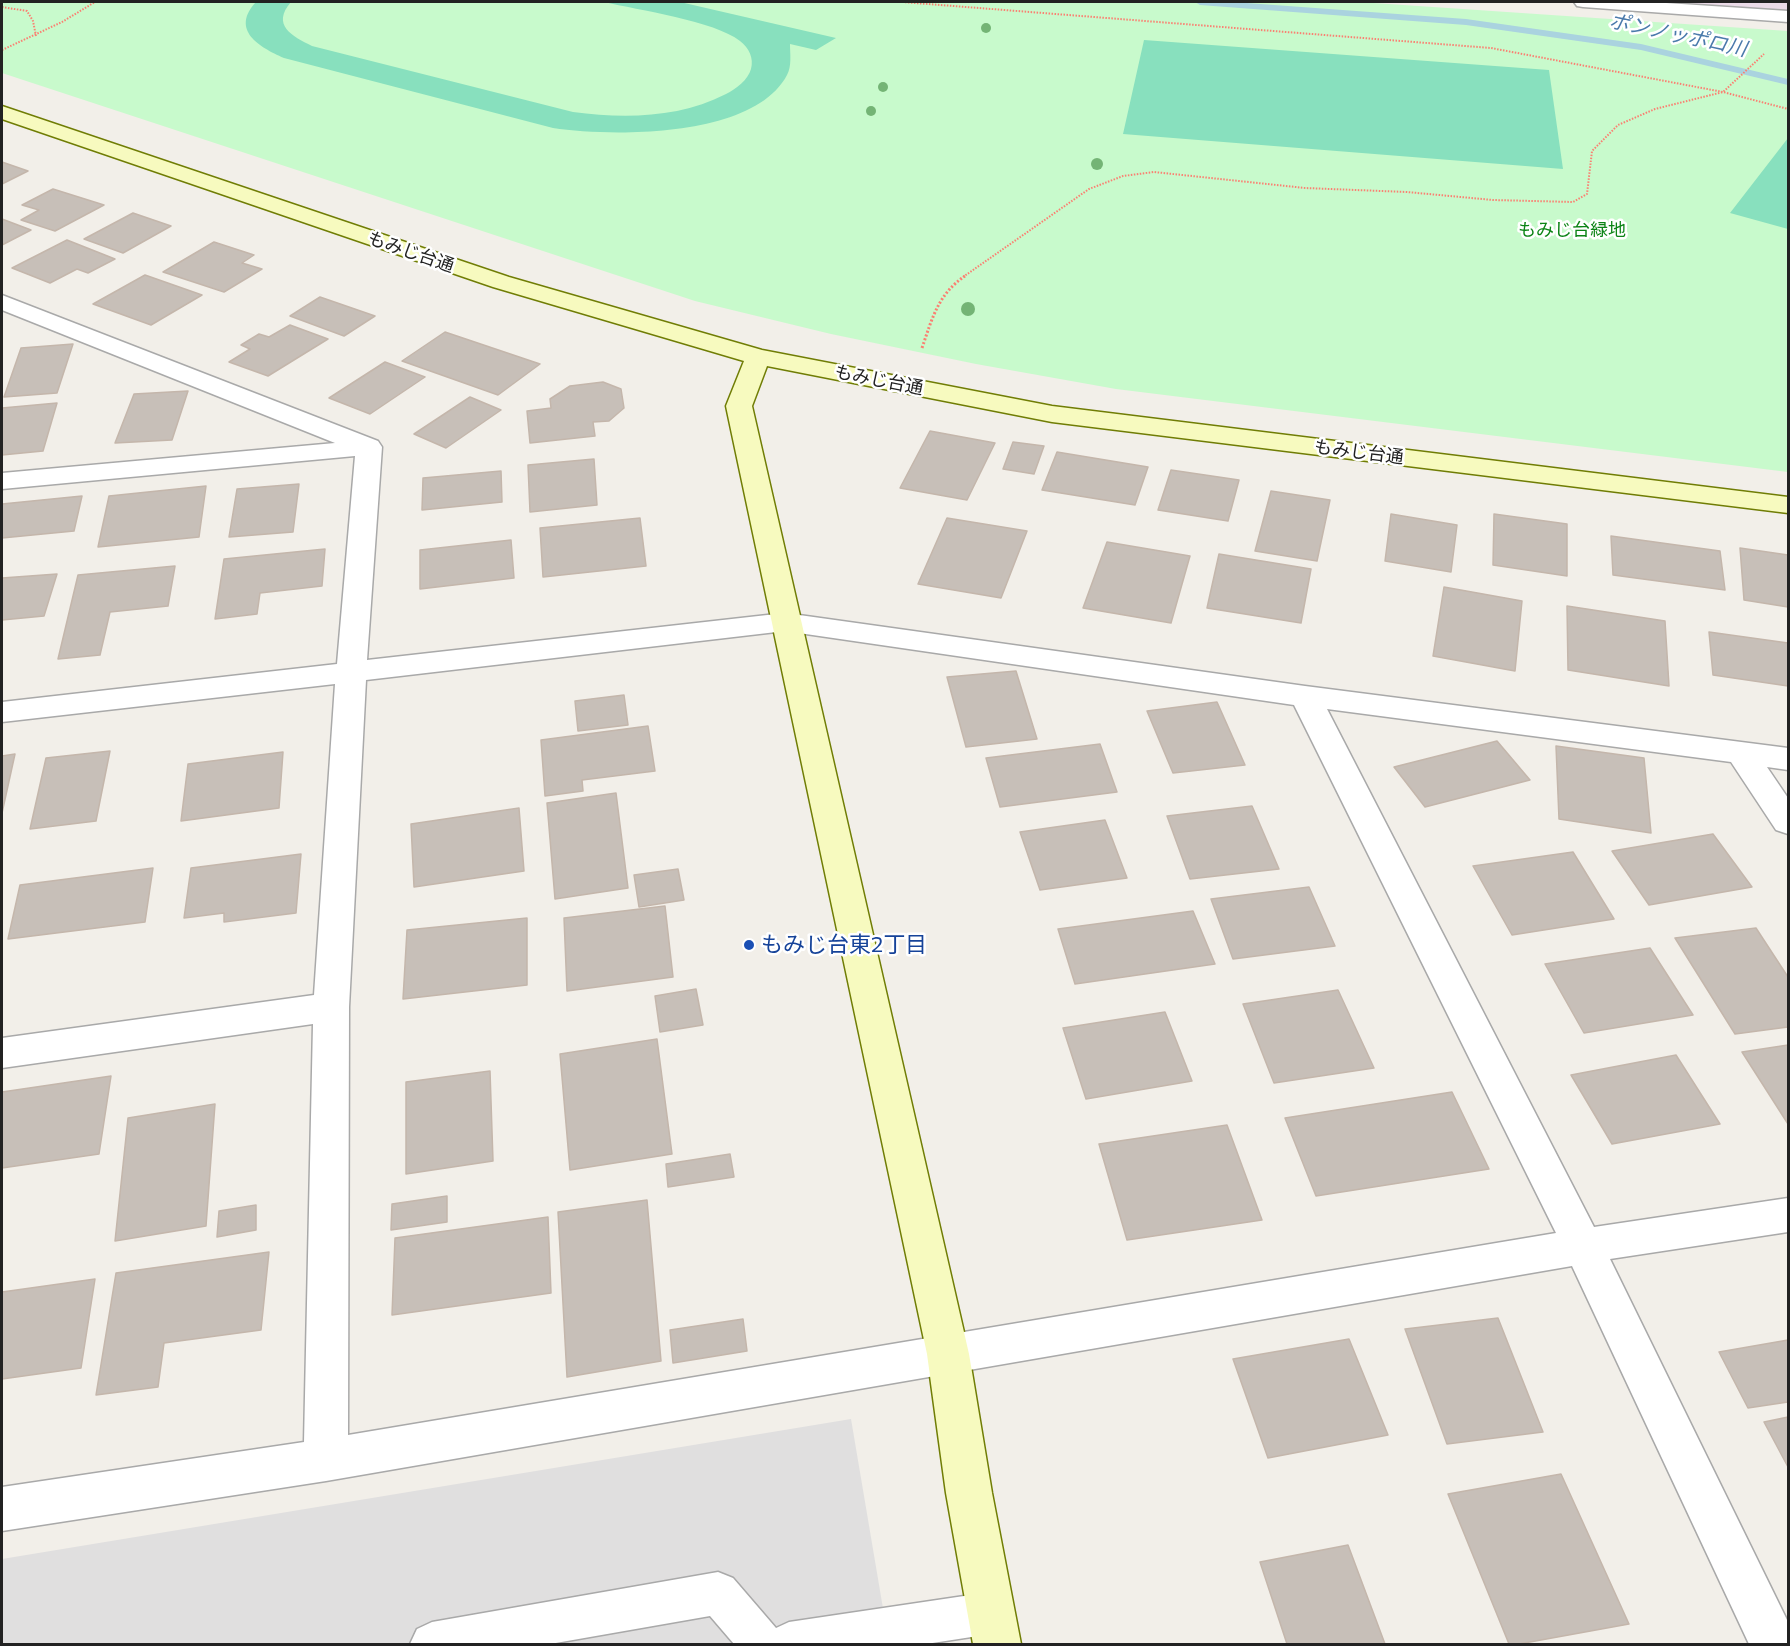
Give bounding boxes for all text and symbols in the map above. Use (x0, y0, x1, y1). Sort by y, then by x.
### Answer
water label: ポンノッポロ川 (1607, 9, 1749, 61)
park label: もみじ台緑地 (1518, 219, 1626, 241)
street label: もみじ台通 (365, 227, 457, 277)
street label: もみじ台通 (833, 361, 925, 399)
street label: もみじ台通 (1313, 436, 1405, 468)
place label: もみじ台東2丁目 (761, 932, 927, 958)
marker: もみじ台東2丁目 (742, 938, 756, 952)

